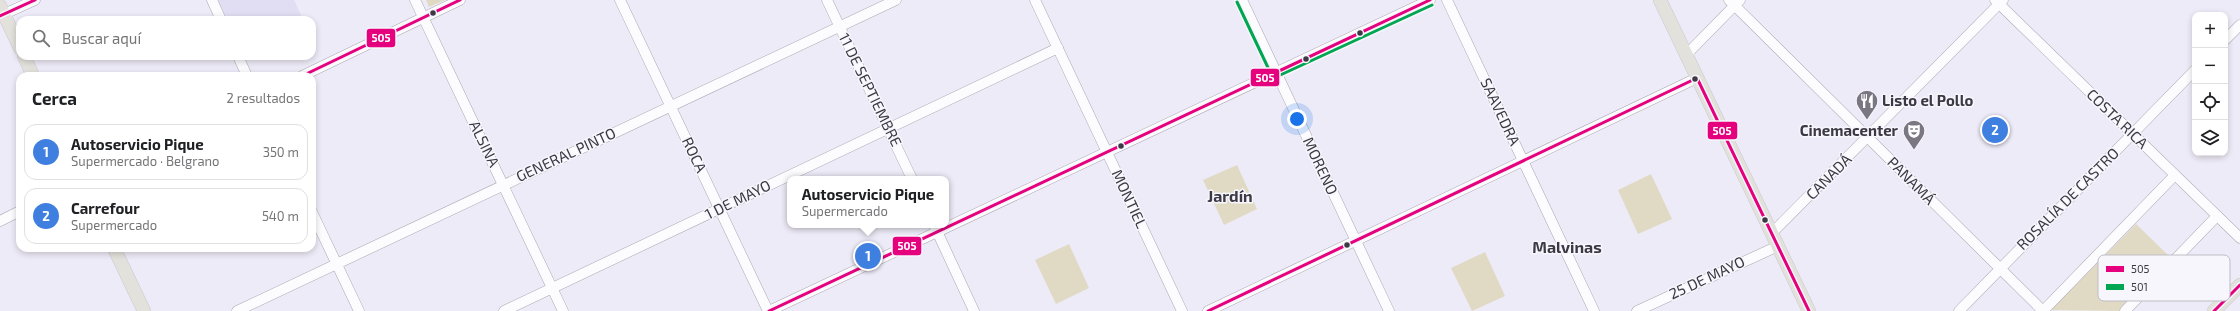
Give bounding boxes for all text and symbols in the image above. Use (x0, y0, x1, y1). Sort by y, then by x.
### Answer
unlabelled marker (428, 8, 438, 18)
map controls (2192, 12, 2228, 156)
button: + (2192, 12, 2228, 48)
search box (16, 16, 316, 60)
icon: search (30, 27, 52, 49)
line badge: 505 (366, 28, 396, 48)
unlabelled marker (1355, 28, 1365, 38)
text: Buscar aquí (62, 29, 141, 47)
street label: 11 DE SEPTIEMBRE (836, 30, 906, 149)
text: 505 (371, 31, 391, 44)
button: − (2192, 48, 2228, 84)
unlabelled marker (1301, 54, 1311, 64)
line badge: 505 (1250, 68, 1280, 87)
text: 505 (1255, 71, 1275, 84)
unlabelled marker (1690, 74, 1700, 84)
street label: SAAVEDRA (1477, 75, 1525, 149)
button: locate (2192, 84, 2228, 120)
street label: COSTA RICA (2083, 85, 2152, 152)
text: Cerca (32, 88, 77, 108)
restaurant icon: Listo el Pollo (1854, 88, 1880, 121)
text: 2 resultados (226, 90, 300, 106)
place label: Listo el Pollo (1882, 91, 1974, 109)
your location (1287, 109, 1307, 129)
pin: 2 (1982, 115, 2008, 145)
street label: ALSINA (466, 117, 504, 170)
theatre icon: Cinemacenter (1901, 118, 1927, 151)
button: layers (2192, 120, 2228, 156)
line badge: 505 (1707, 121, 1738, 140)
place label: Cinemacenter (1800, 121, 1899, 139)
street label: GENERAL PINTO (513, 123, 618, 185)
text: 505 (1712, 124, 1732, 137)
street label: ROCA (679, 134, 711, 176)
street label: MORENO (1300, 134, 1342, 197)
text: Autoservicio Pique (71, 135, 204, 153)
unlabelled marker (1116, 141, 1126, 151)
street label: ROSALÍA DE CASTRO (2012, 143, 2122, 253)
text: 1 (43, 144, 49, 160)
text: 350 m (263, 144, 299, 160)
street label: CANADÁ (1802, 149, 1855, 203)
text: Supermercado · Belgrano (71, 153, 220, 169)
street label: PANAMÁ (1884, 153, 1940, 208)
street label: MONTIEL (1109, 166, 1151, 231)
street label: 1 DE MAYO (702, 175, 773, 223)
popup (787, 176, 949, 228)
text: Autoservicio Pique (802, 185, 934, 203)
district label: Jardín (1207, 186, 1253, 205)
text: Carrefour (71, 199, 140, 217)
text: Supermercado (802, 203, 888, 219)
text: 2 (42, 208, 50, 224)
text: 540 m (262, 208, 299, 224)
unlabelled marker (1760, 215, 1770, 225)
text: Supermercado (71, 217, 157, 233)
line badge: 505 (892, 236, 922, 256)
district label: Malvinas (1532, 237, 1602, 256)
text: 505 (897, 239, 917, 252)
unlabelled marker (1342, 240, 1352, 250)
pin: 1 (855, 241, 881, 271)
street label: 25 DE MAYO (1666, 252, 1747, 302)
legend (2098, 255, 2230, 301)
text: 505 (2131, 262, 2150, 275)
text: 501 (2131, 280, 2148, 293)

